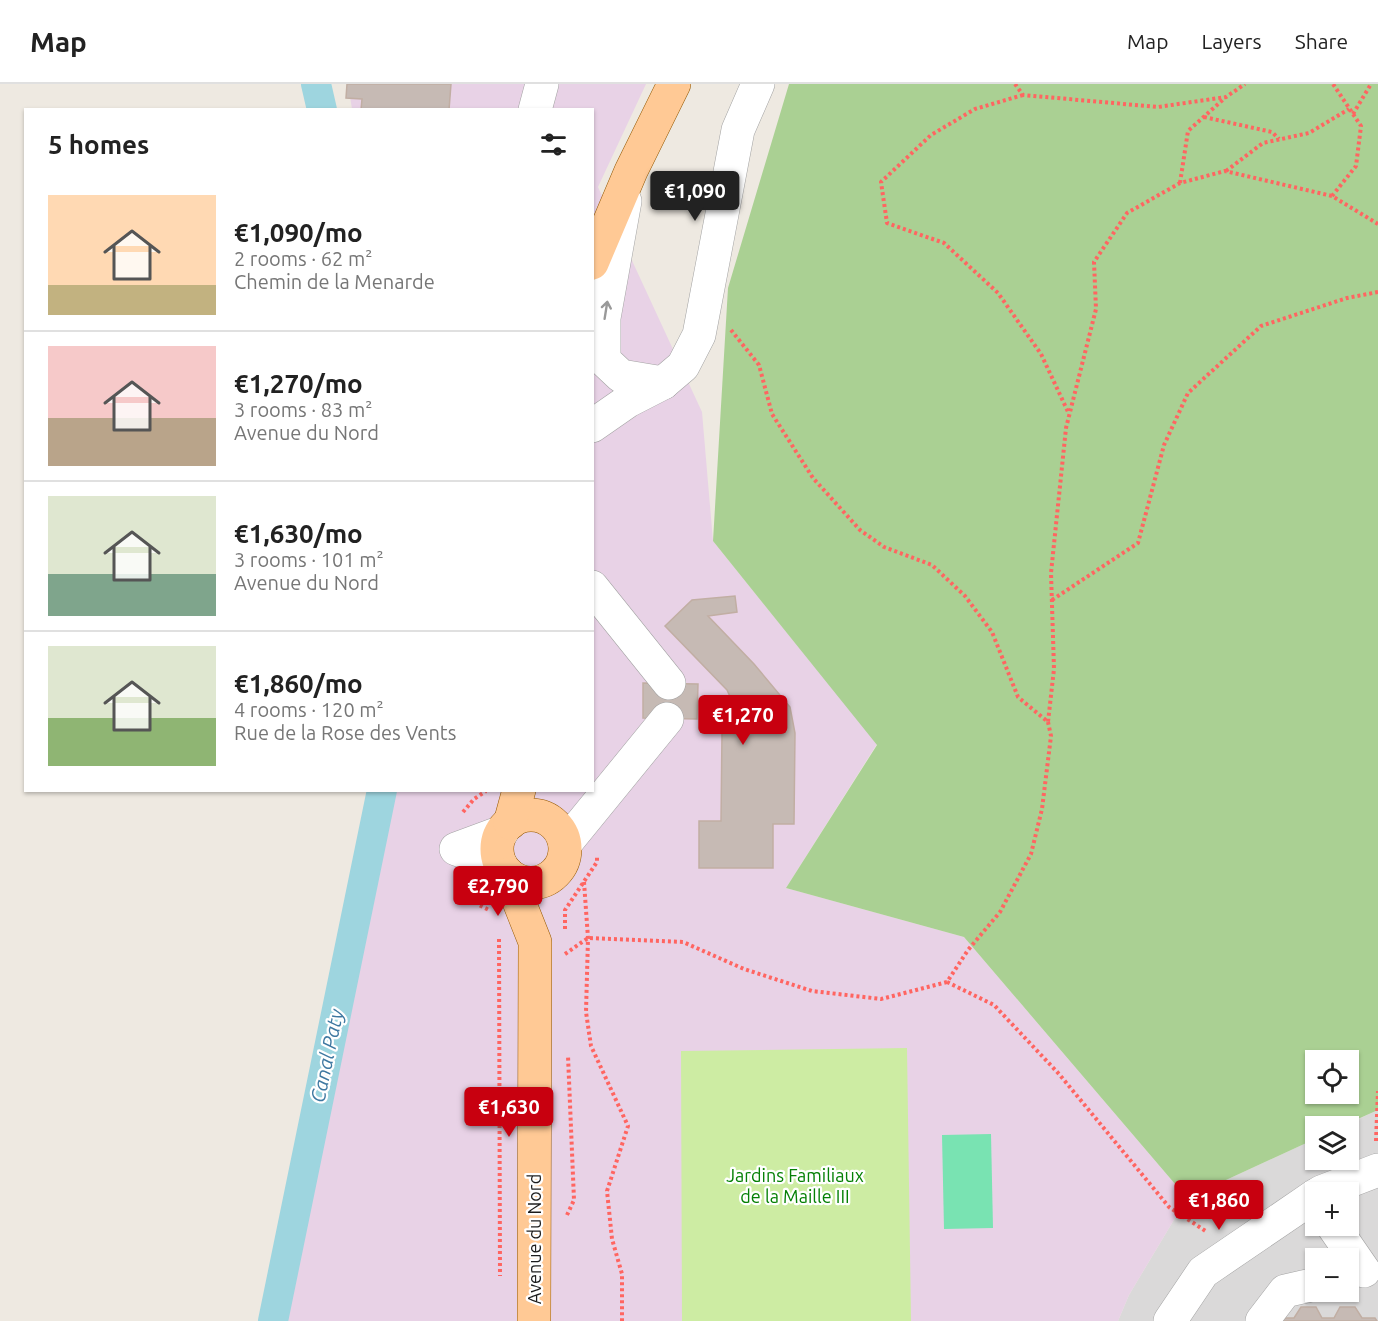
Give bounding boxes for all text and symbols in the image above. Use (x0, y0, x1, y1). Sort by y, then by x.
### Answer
text: Map (30, 26, 87, 57)
text: Map (1127, 29, 1168, 53)
text: Layers (1201, 29, 1262, 53)
text: Share (1295, 29, 1348, 53)
icon: filters (537, 128, 570, 161)
text: 5 homes (48, 130, 149, 159)
pin: €1,090 (646, 171, 744, 222)
text: €1,090 (664, 179, 726, 202)
text: €1,090/mo (234, 218, 363, 247)
icon: home (96, 219, 168, 291)
text: 2 rooms · 62 m² (234, 247, 372, 270)
text: Chemin de la Menarde (234, 270, 435, 293)
one-way arrow (600, 301, 611, 320)
text: €1,270/mo (234, 369, 363, 398)
icon: home (96, 370, 168, 442)
text: 3 rooms · 83 m² (234, 398, 372, 421)
text: Avenue du Nord (234, 421, 379, 444)
text: €1,630/mo (234, 519, 363, 548)
icon: home (96, 520, 168, 592)
text: 3 rooms · 101 m² (234, 548, 384, 571)
text: Avenue du Nord (234, 571, 379, 594)
text: €1,860/mo (234, 669, 363, 698)
icon: home (96, 670, 168, 742)
pin: €1,270 (694, 695, 792, 746)
text: 4 rooms · 120 m² (234, 698, 384, 721)
text: €1,270 (712, 703, 774, 726)
text: Rue de la Rose des Vents (234, 721, 456, 744)
pin: €2,790 (449, 866, 547, 917)
text: €2,790 (467, 874, 529, 897)
water label: Canal Paty (305, 1007, 348, 1105)
map controls (1305, 1050, 1359, 1302)
button: locate (1305, 1050, 1359, 1104)
pin: €1,630 (460, 1087, 558, 1138)
text: €1,630 (478, 1095, 540, 1118)
button: layers (1305, 1116, 1359, 1170)
park label: Jardins Familiaux de la Maille III (726, 1165, 864, 1206)
street label: Avenue du Nord (524, 1174, 544, 1304)
pin: €1,860 (1170, 1180, 1268, 1231)
button: + (1305, 1182, 1359, 1236)
text: €1,860 (1188, 1188, 1250, 1211)
button: − (1305, 1248, 1359, 1302)

